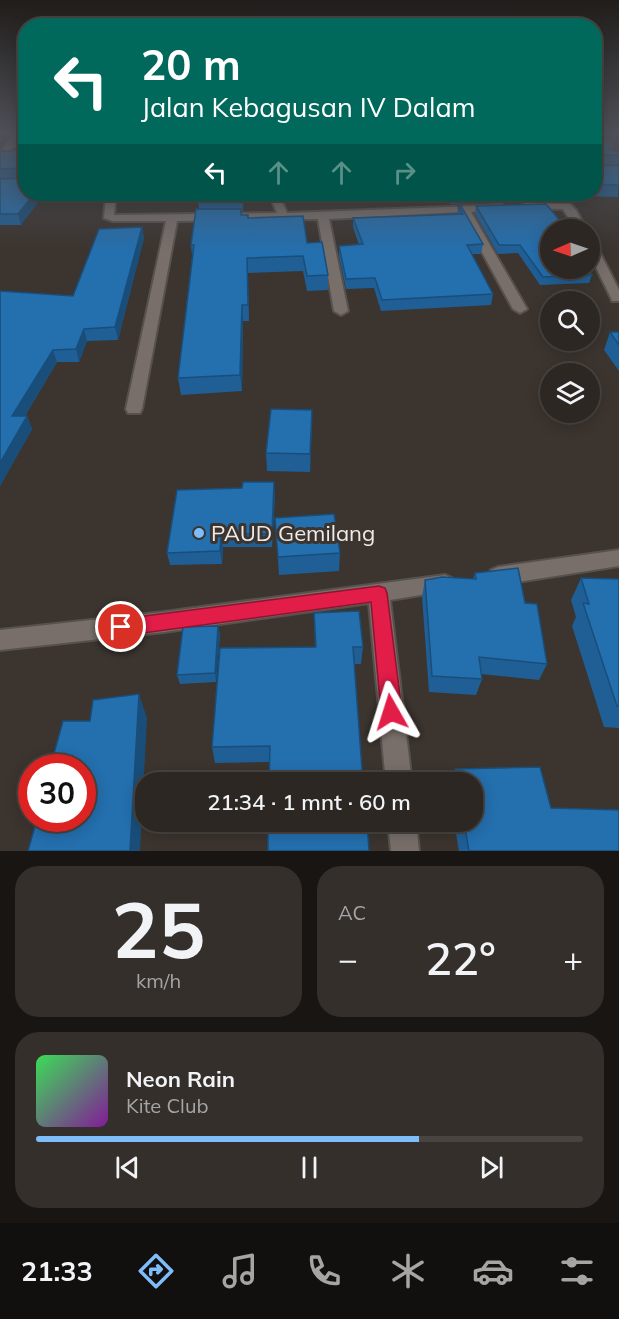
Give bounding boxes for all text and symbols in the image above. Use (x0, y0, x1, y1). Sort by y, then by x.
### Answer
text: 20 m (141, 38, 241, 91)
icon: left (42, 42, 120, 120)
text: Jalan Kebagusan IV Dalam (141, 90, 475, 124)
icon: left (199, 156, 232, 189)
icon: ahead (262, 156, 295, 189)
icon: ahead (325, 156, 358, 189)
icon: right (388, 156, 421, 189)
north arrow (540, 219, 600, 279)
map controls (540, 219, 600, 423)
button: search (540, 291, 600, 351)
button: layers (540, 363, 600, 423)
place label: PAUD Gemilang (211, 519, 375, 547)
marker: PAUD Gemilang (192, 526, 206, 540)
pin (95, 601, 146, 652)
icon: arrive (104, 610, 137, 643)
position arrow (359, 680, 423, 744)
speed limit sign: 30 (18, 754, 96, 832)
text: 21:34 · 1 mnt · 60 m (207, 788, 411, 816)
text: 25 (112, 880, 205, 978)
text: AC (338, 900, 366, 925)
text: 22° (425, 930, 496, 986)
text: − (338, 938, 358, 979)
text: + (563, 938, 583, 979)
text: km/h (136, 968, 181, 993)
text: Neon Rain (126, 1065, 235, 1093)
text: Kite Club (126, 1093, 208, 1118)
icon: previous (111, 1151, 144, 1184)
icon: pause (293, 1151, 326, 1184)
icon: next (475, 1151, 508, 1184)
icon: directions (135, 1250, 177, 1292)
icon: music (219, 1250, 261, 1292)
icon: phone (303, 1250, 345, 1292)
icon: climate (387, 1250, 429, 1292)
icon: car (472, 1250, 514, 1292)
icon: filters (556, 1250, 598, 1292)
text: 21:33 (21, 1254, 93, 1288)

